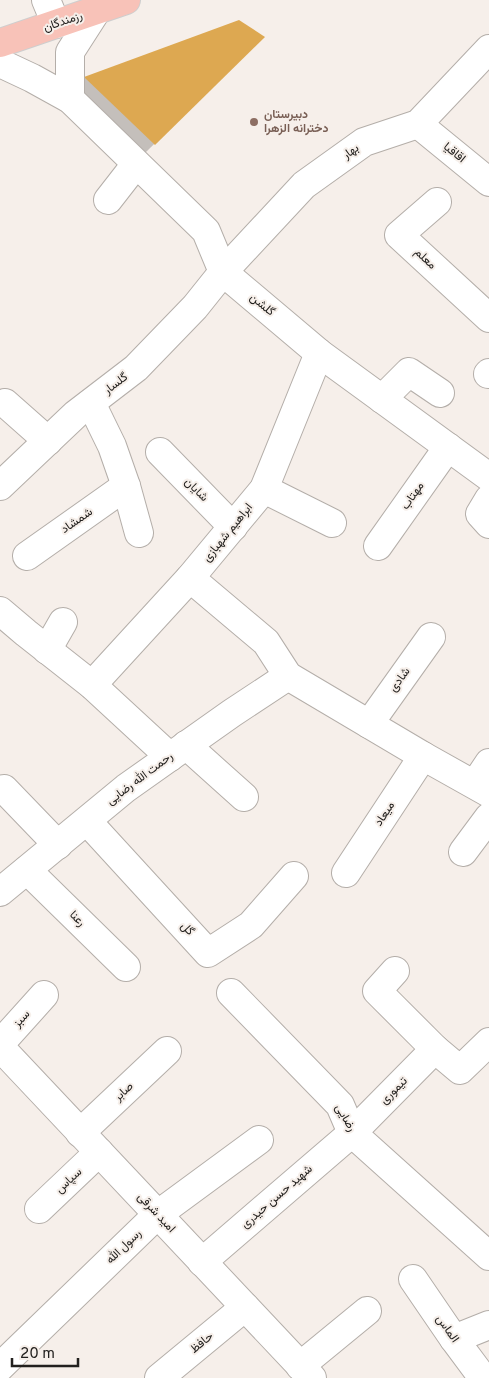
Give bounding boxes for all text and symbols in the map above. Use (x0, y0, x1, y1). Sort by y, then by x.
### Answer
street label: رزمندگان (41, 8, 85, 36)
place label: دبيرستان دخترانه الزهرا (264, 107, 328, 137)
marker: دبيرستان دخترانه الزهرا (248, 116, 260, 128)
street label: اقاقیا (439, 139, 469, 167)
street label: بهار (339, 141, 362, 164)
street label: معلم (411, 245, 439, 273)
street label: گلشن (246, 290, 278, 320)
street label: گلسار (100, 370, 131, 399)
street label: شایان (181, 475, 211, 505)
street label: مهتاب (398, 479, 428, 513)
street label: ابراهیم شهبازی (199, 500, 257, 566)
street label: شمشاد (58, 504, 96, 538)
street label: شادی (386, 664, 414, 696)
street label: رحمت الله رضایی (103, 749, 177, 809)
street label: میعاد (371, 799, 399, 829)
street label: رعنا (65, 907, 89, 931)
street label: گل (177, 919, 197, 939)
street label: سبز (9, 1007, 34, 1032)
street label: تیموری (377, 1074, 411, 1108)
street label: صابر (110, 1079, 137, 1106)
street label: رضایی (331, 1101, 359, 1135)
street label: شهید حسن حیدری (238, 1161, 316, 1233)
street label: سپاس (52, 1165, 86, 1197)
street label: امید شرقی (133, 1190, 179, 1236)
street label: رسول الله (103, 1226, 145, 1268)
street label: الماس (432, 1312, 462, 1346)
street label: حافظ (187, 1329, 217, 1357)
scale bar (12, 1336, 79, 1368)
text: 20 m (20, 1345, 55, 1364)

